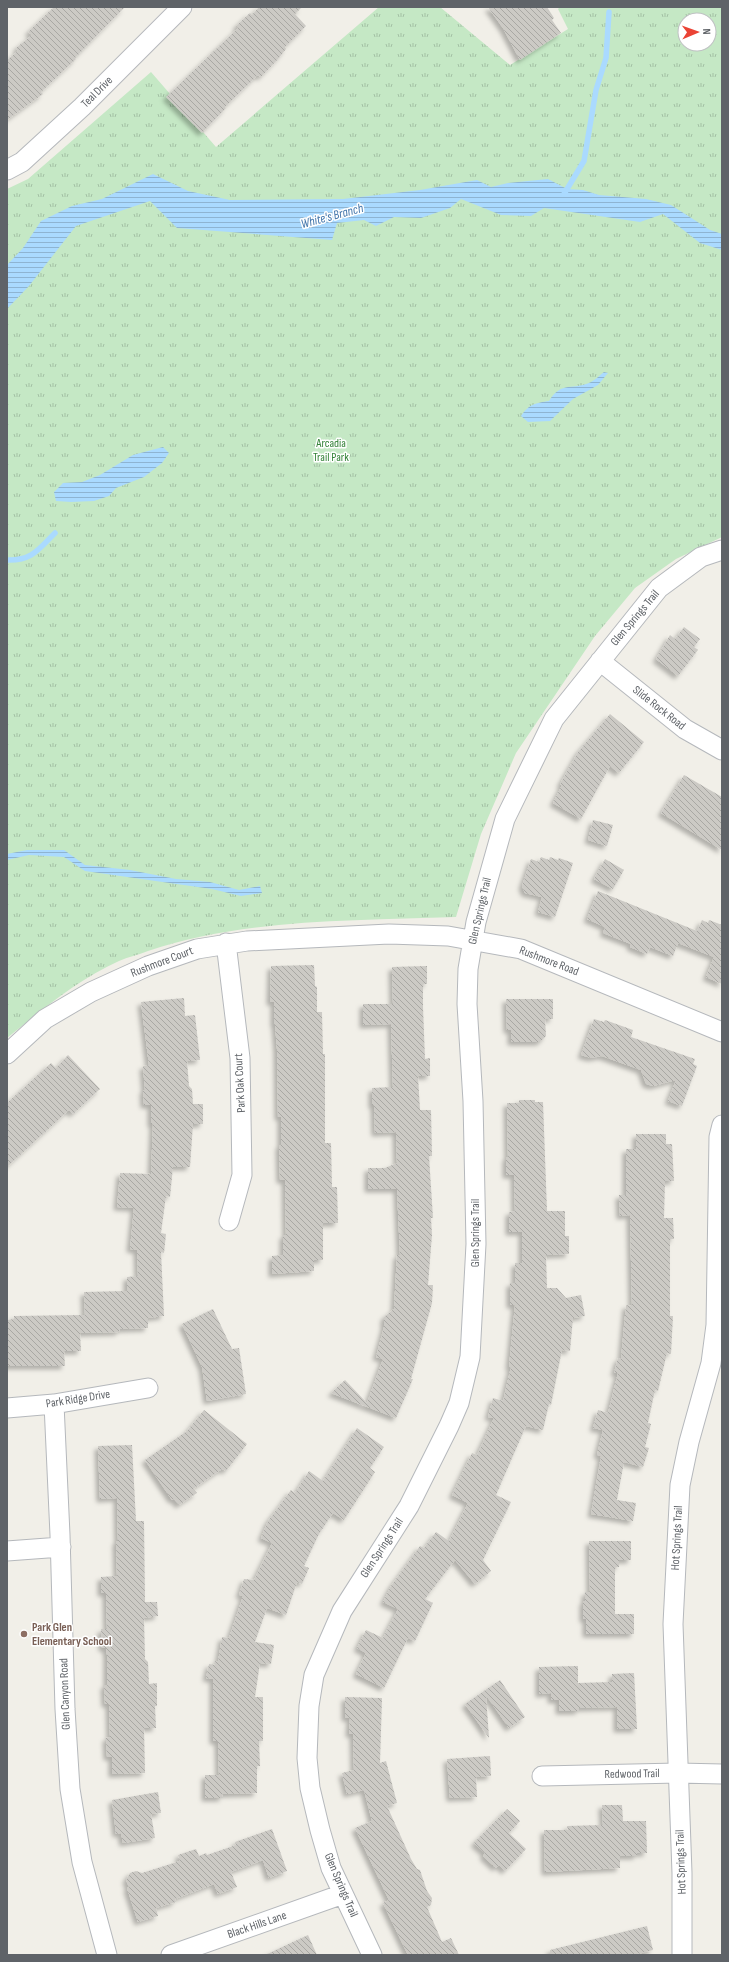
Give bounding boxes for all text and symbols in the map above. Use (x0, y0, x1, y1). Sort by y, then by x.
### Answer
north arrow (677, 12, 717, 52)
text: N (700, 29, 713, 35)
street label: Teal Drive (78, 73, 116, 111)
water label: White's Branch (299, 200, 365, 232)
park label: Arcadia Trail Park (313, 436, 349, 465)
street label: Glen Springs Trail (607, 587, 663, 649)
street label: Slide Rock Road (629, 683, 689, 733)
street label: Glen Springs Trail (465, 876, 495, 946)
street label: Rushmore Court (129, 943, 196, 981)
street label: Rushmore Road (517, 943, 581, 979)
street label: Park Oak Court (231, 1053, 249, 1113)
street label: Glen Springs Trail (468, 1199, 483, 1267)
street label: Park Ridge Drive (45, 1387, 111, 1411)
street label: Hot Springs Trail (668, 1505, 686, 1571)
street label: Glen Springs Trail (357, 1515, 407, 1581)
place label: Park Glen Elementary School (32, 1620, 112, 1649)
marker: Park Glen Elementary School (19, 1629, 29, 1639)
street label: Glen Canyon Road (56, 1658, 74, 1730)
street label: Redwood Trail (604, 1766, 660, 1782)
street label: Hot Springs Trail (672, 1829, 690, 1895)
street label: Glen Springs Trail (321, 1851, 361, 1919)
street label: Black Hills Lane (225, 1908, 289, 1942)

